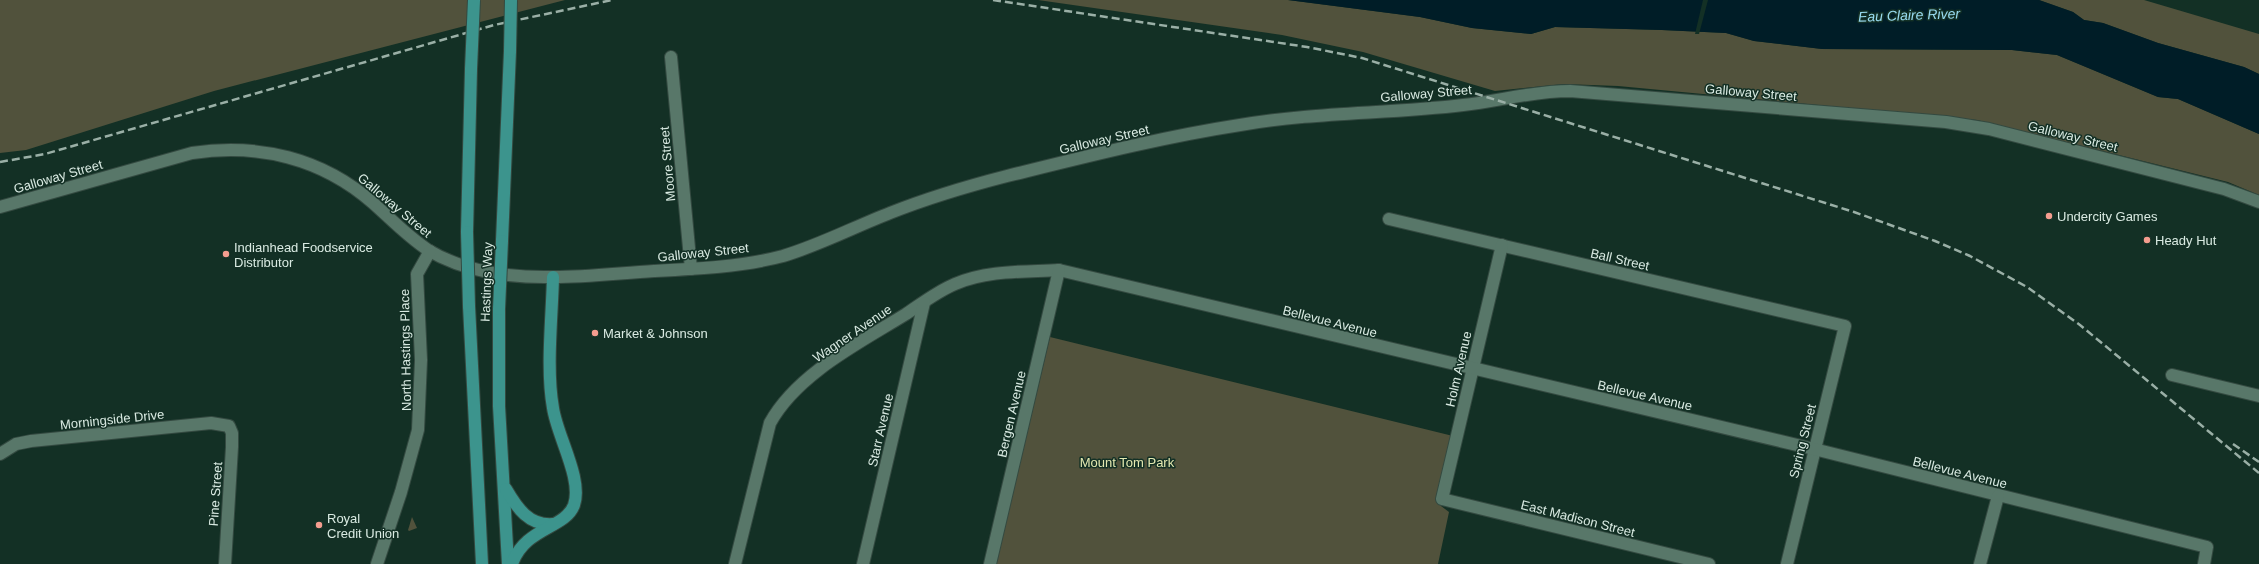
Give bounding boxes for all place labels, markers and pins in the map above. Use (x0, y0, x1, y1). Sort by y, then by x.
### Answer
place label: Undercity Games (2057, 209, 2158, 224)
marker: Undercity Games (2044, 211, 2054, 221)
place label: Heady Hut (2155, 233, 2217, 248)
marker: Heady Hut (2142, 235, 2152, 245)
place label: Indianhead Foodservice Distributor (234, 240, 373, 270)
marker: Indianhead Foodservice Distributor (221, 249, 231, 259)
place label: Market & Johnson (603, 326, 708, 341)
marker: Market & Johnson (590, 328, 600, 338)
place label: Royal Credit Union (327, 511, 399, 541)
marker: Royal Credit Union (314, 520, 324, 530)

